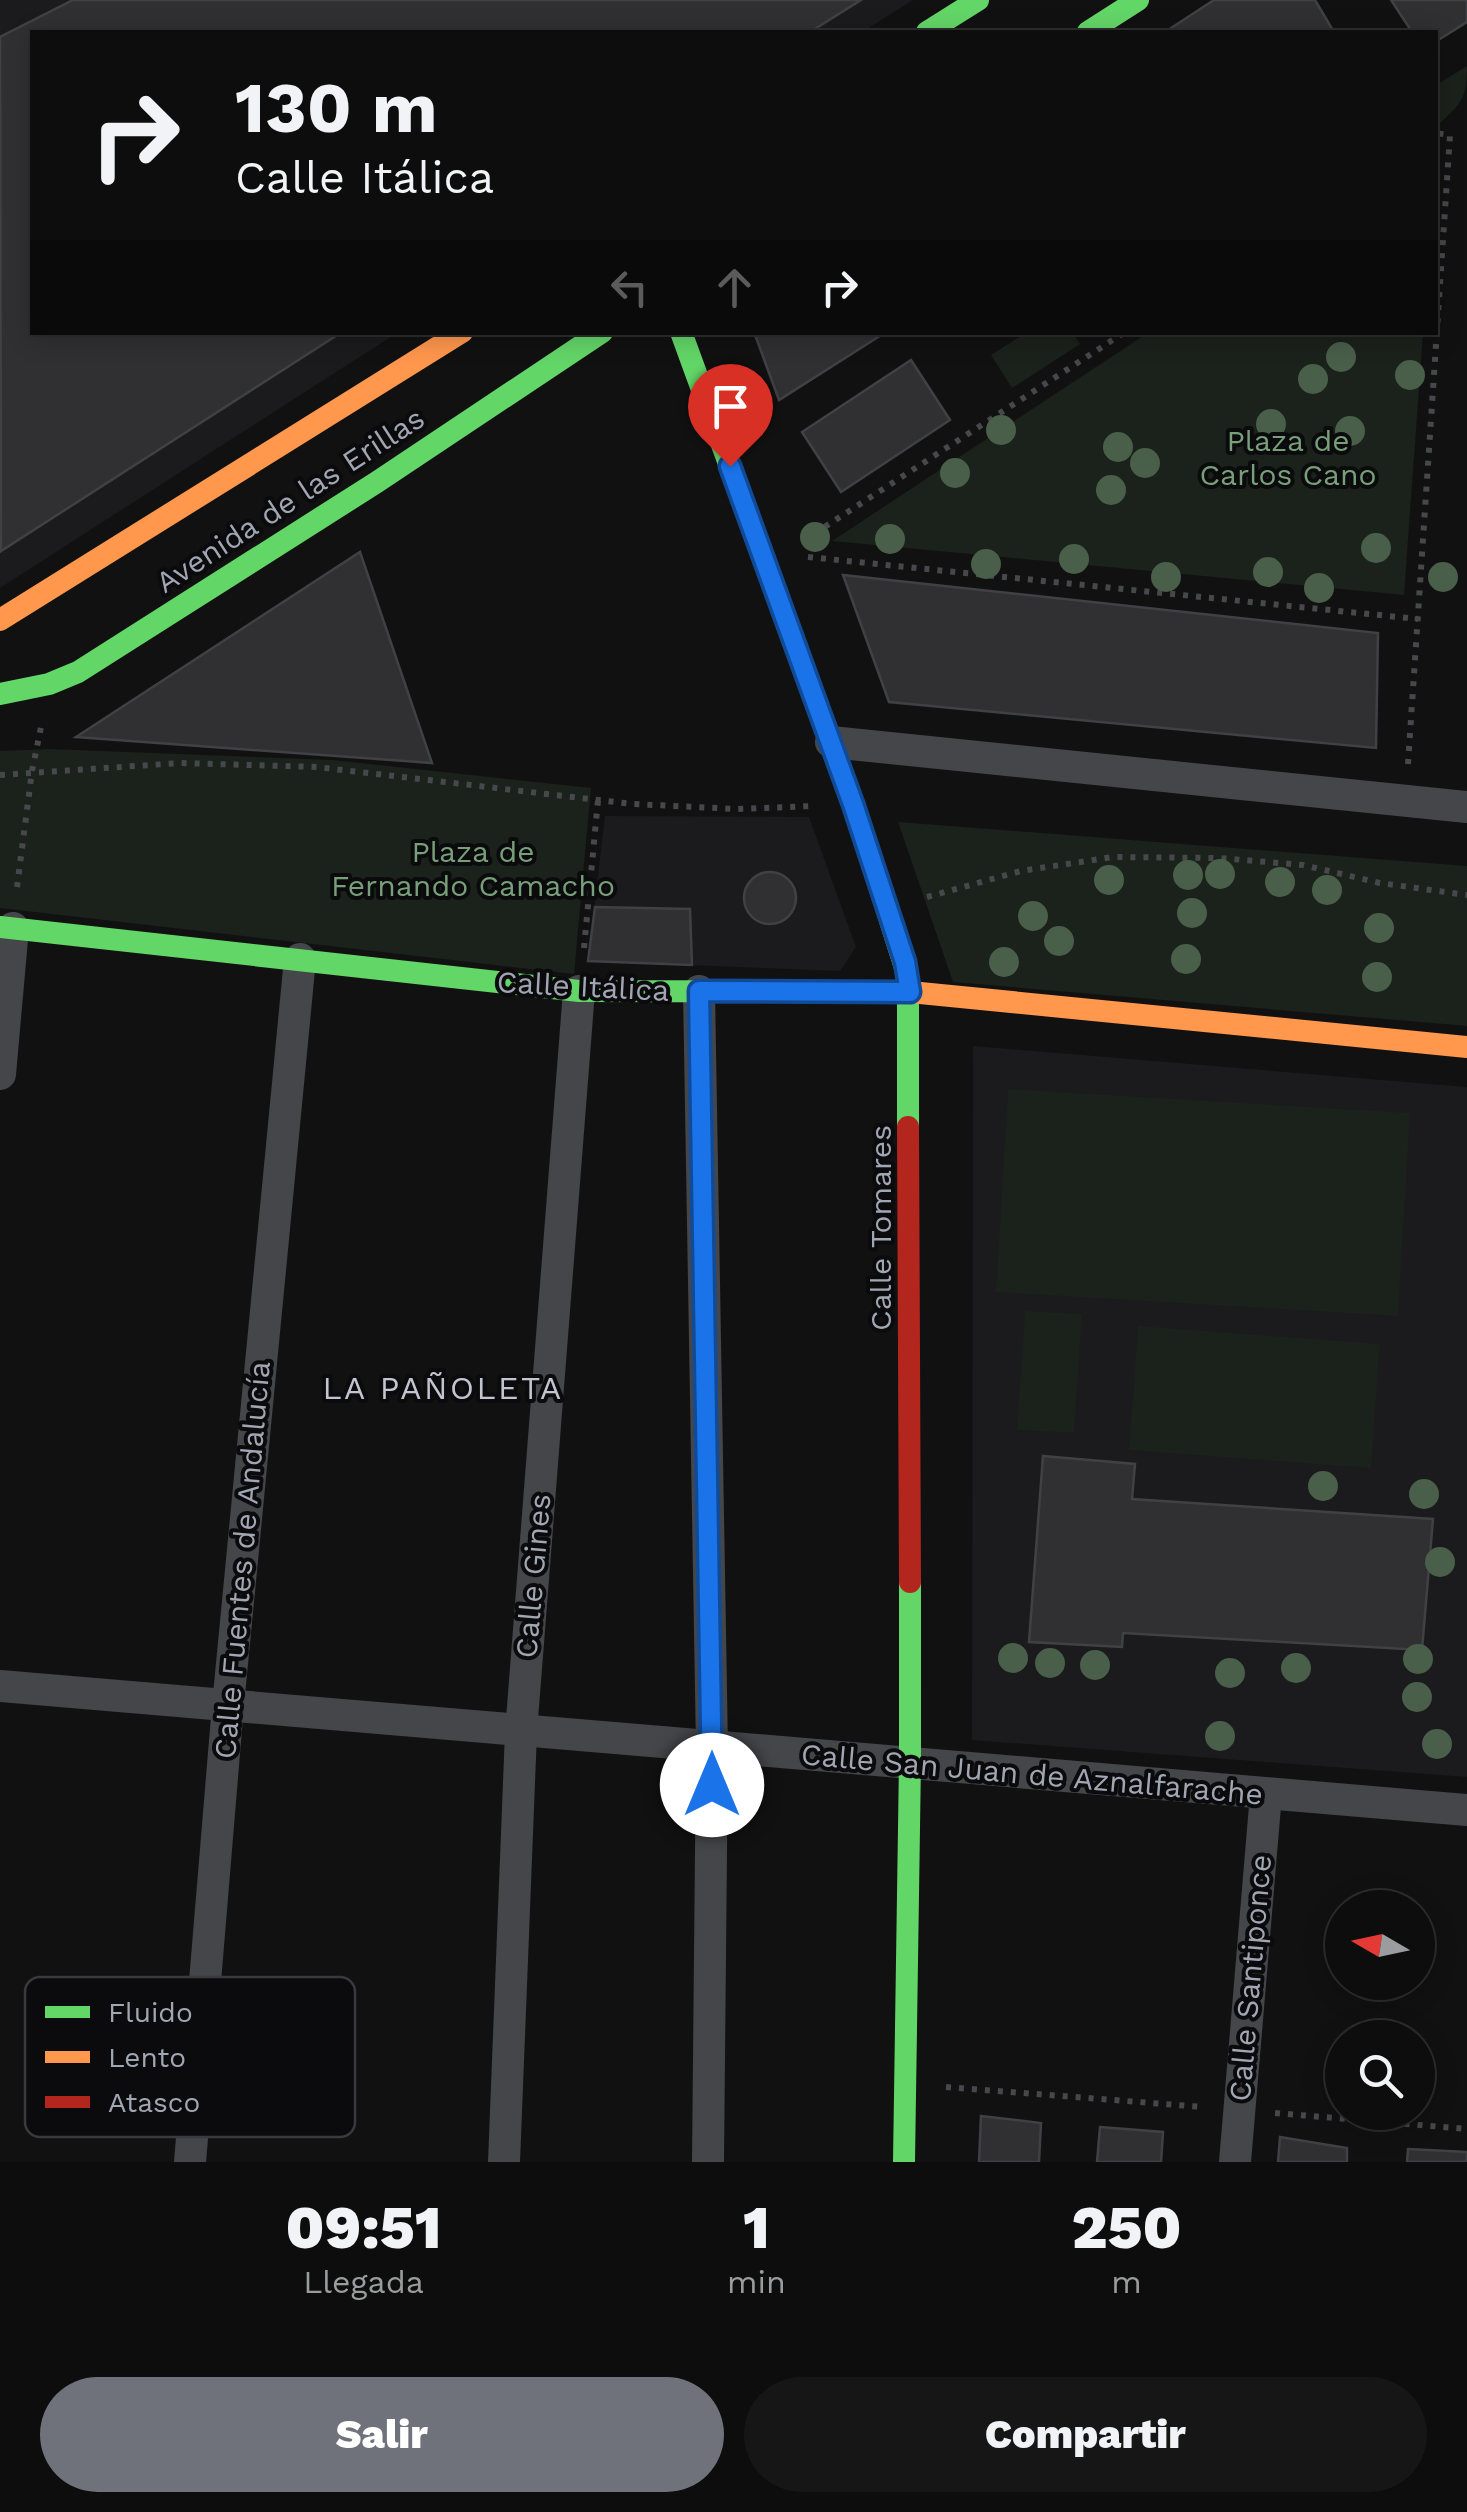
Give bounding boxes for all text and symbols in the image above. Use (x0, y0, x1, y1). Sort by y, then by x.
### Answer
text: 130 m (235, 67, 438, 149)
icon: right (70, 70, 200, 200)
text: Calle Itálica (235, 151, 494, 204)
icon: left (602, 260, 657, 315)
icon: ahead (707, 260, 762, 315)
icon: right (812, 260, 867, 315)
pin (688, 364, 773, 467)
icon: arrive (703, 379, 758, 434)
street label: Avenida de las Erillas (149, 400, 431, 600)
park label: Plaza de Carlos Cano (1199, 423, 1377, 492)
park label: Plaza de Fernando Camacho (331, 834, 615, 903)
street label: Calle Itálica (496, 964, 670, 1008)
street label: Calle Tomares (863, 1125, 898, 1331)
street label: Calle Fuentes de Andalucía (207, 1360, 277, 1760)
district label: LA PAÑOLETA (322, 1369, 564, 1407)
street label: Calle Gines (508, 1492, 558, 1660)
position arrow (660, 1733, 764, 1837)
street label: Calle San Juan de Aznalfarache (800, 1736, 1264, 1812)
street label: Calle Santiponce (1222, 1853, 1278, 2103)
north arrow (1325, 1890, 1435, 2000)
map controls (1325, 1890, 1435, 2130)
legend (25, 1977, 355, 2137)
text: Fluido (108, 1996, 193, 2029)
button: search (1325, 2020, 1435, 2130)
text: Lento (108, 2041, 186, 2074)
text: Atasco (108, 2086, 200, 2119)
text: 09:51 (286, 2192, 442, 2263)
text: 1 (743, 2192, 770, 2263)
text: 250 (1071, 2192, 1181, 2263)
text: Llegada (303, 2263, 424, 2301)
text: min (727, 2263, 786, 2301)
text: m (1111, 2263, 1142, 2301)
button: Salir (40, 2377, 724, 2492)
button: Compartir (744, 2377, 1427, 2492)

